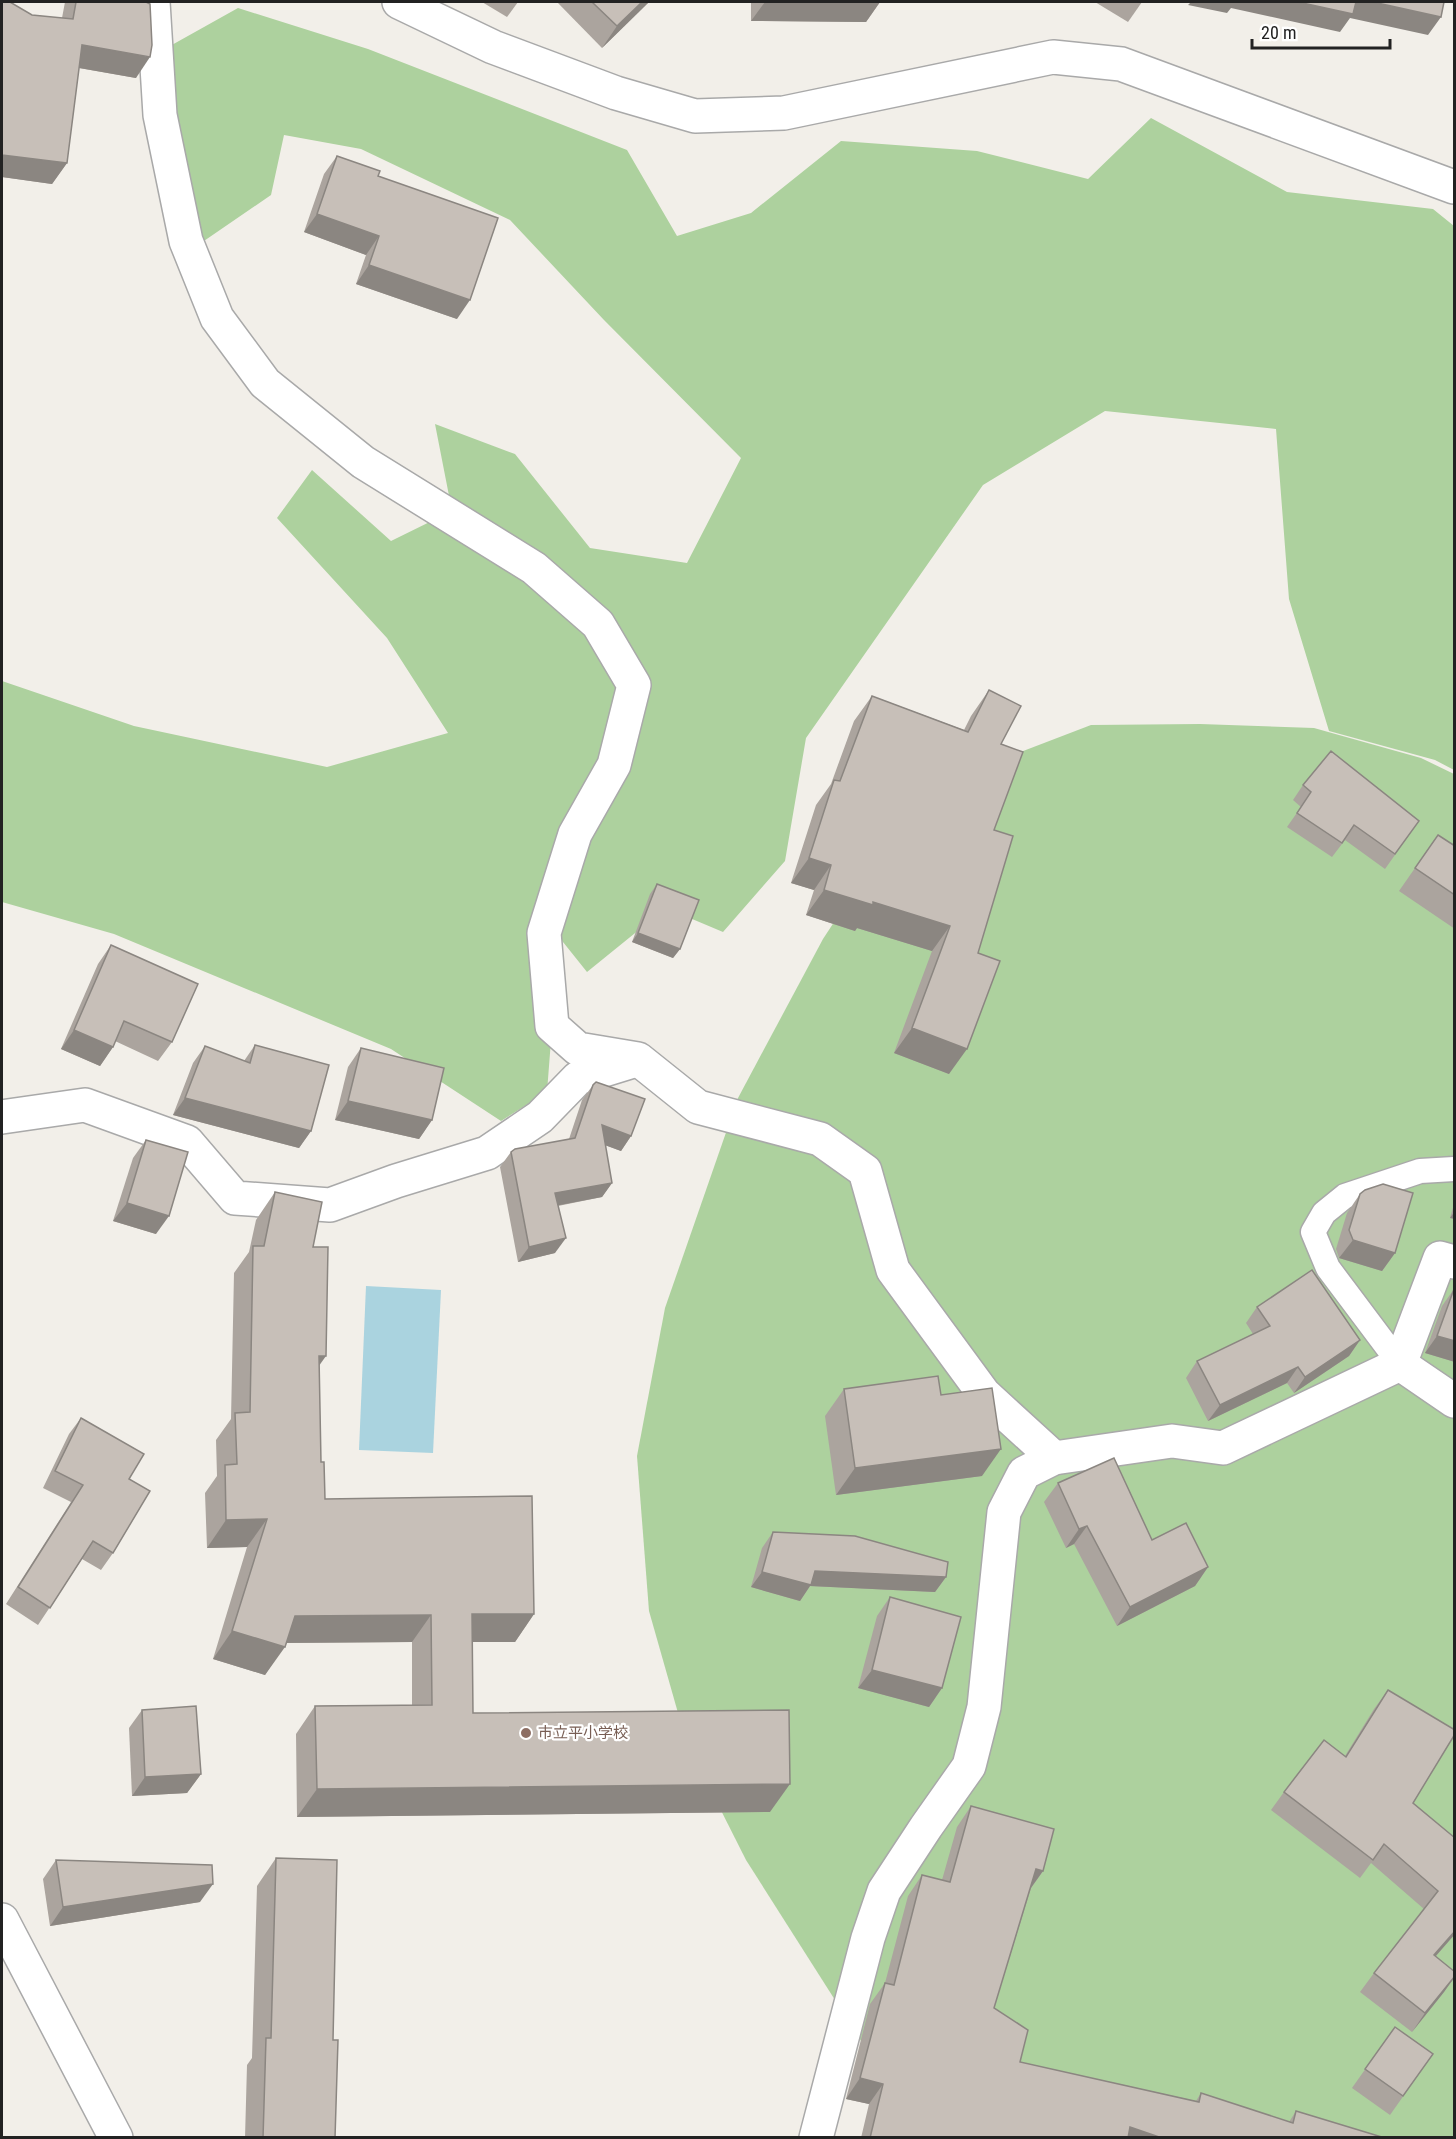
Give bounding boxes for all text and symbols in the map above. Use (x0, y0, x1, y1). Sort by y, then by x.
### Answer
scale bar (1252, 12, 1390, 50)
text: 20 m (1261, 22, 1296, 43)
place label: 市立平小学校 (538, 1724, 628, 1742)
marker: 市立平小学校 (519, 1726, 533, 1740)

